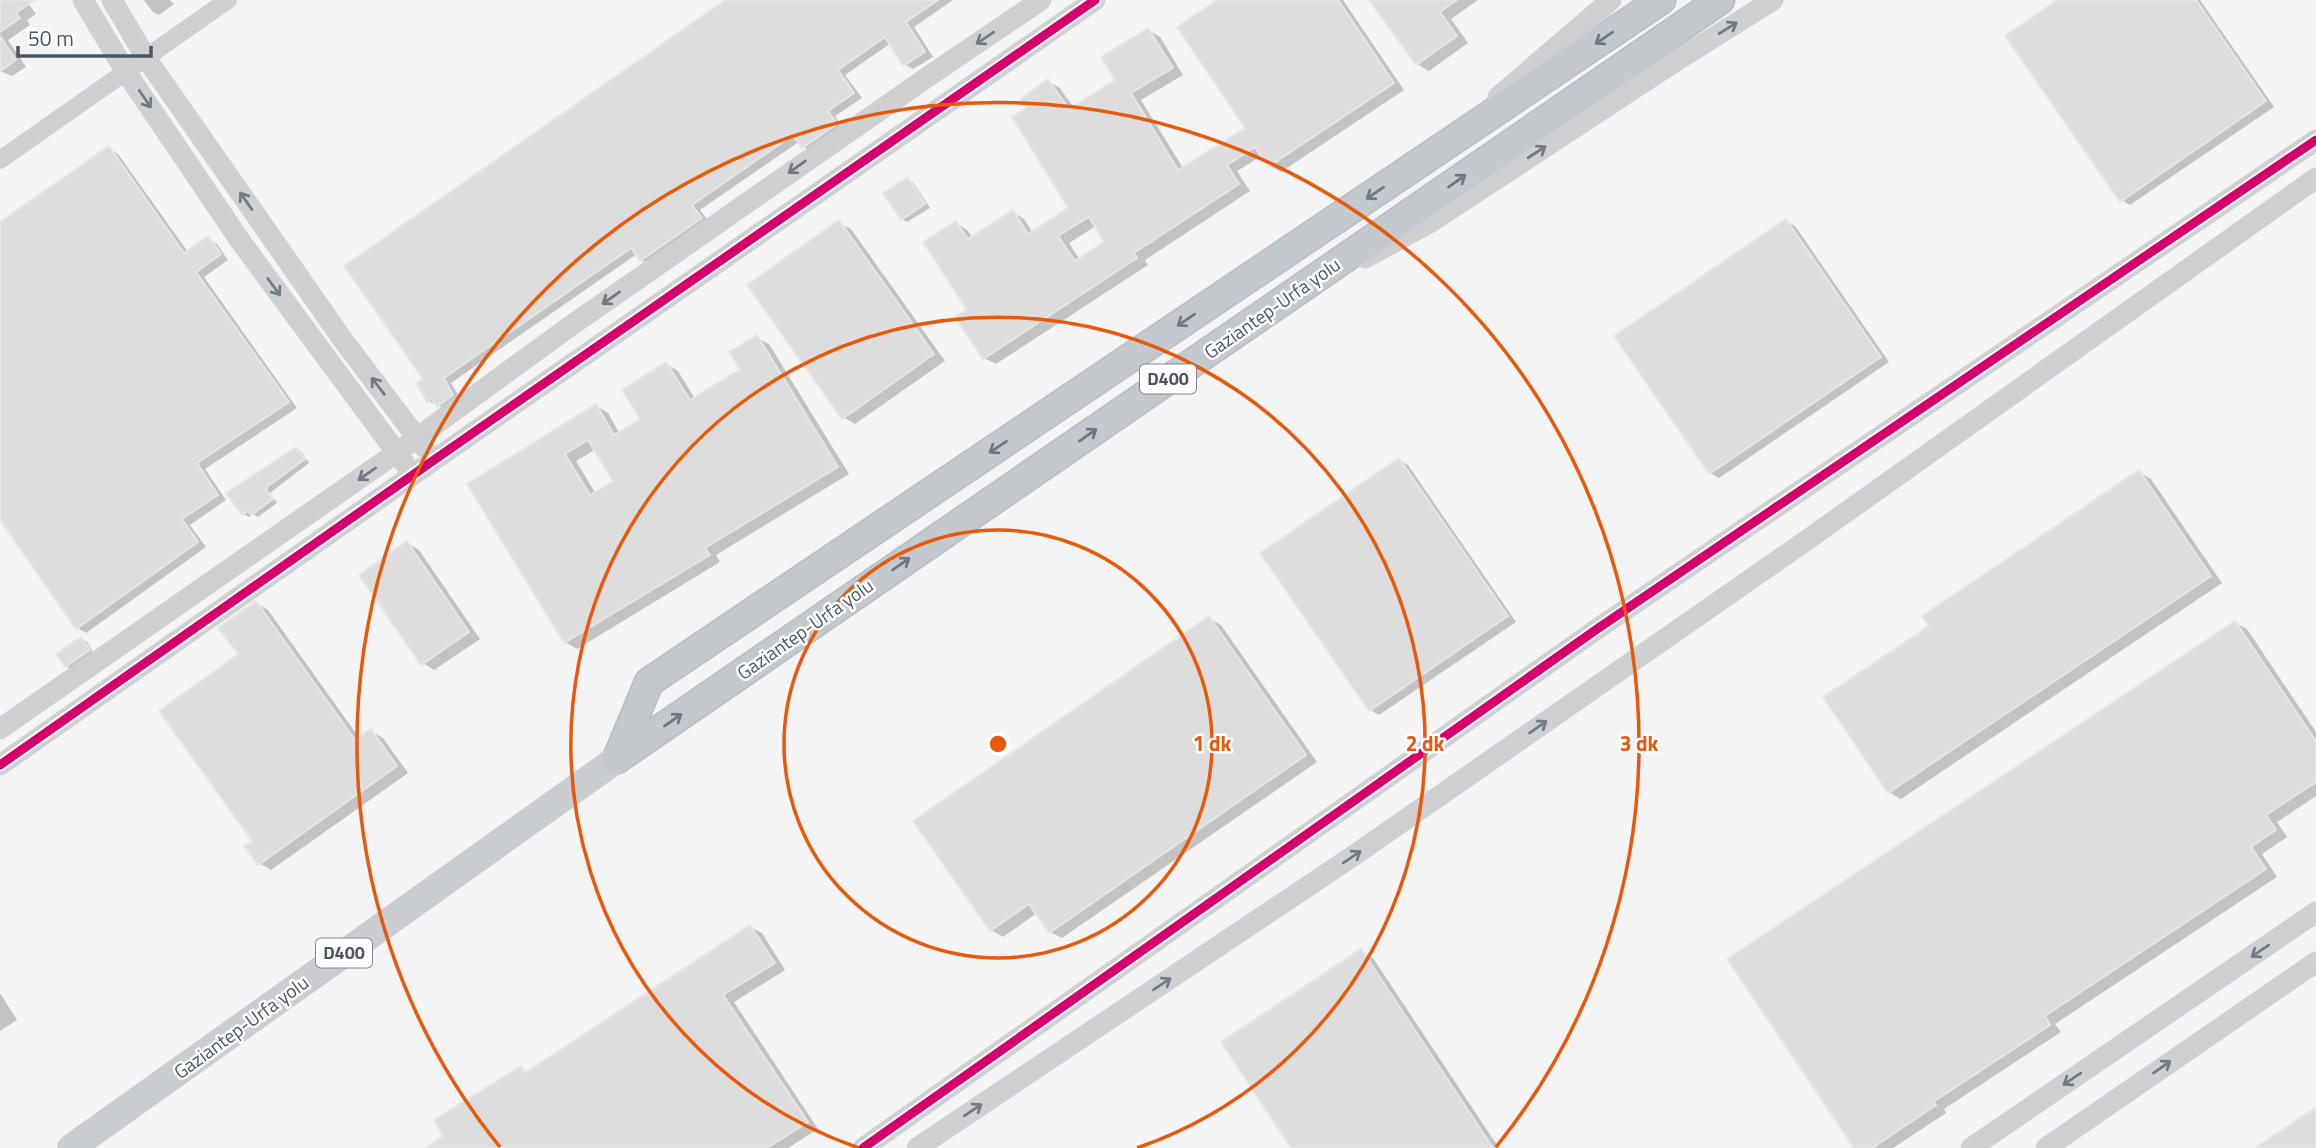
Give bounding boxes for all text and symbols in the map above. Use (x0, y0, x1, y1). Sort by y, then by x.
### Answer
scale bar (18, 14, 150, 58)
one-way arrow (1718, 21, 1738, 35)
text: 50 m (28, 22, 74, 54)
one-way arrow (975, 31, 995, 45)
one-way arrow (1595, 31, 1614, 45)
one-way arrow (138, 89, 152, 109)
one-way arrow (1527, 145, 1546, 159)
one-way arrow (788, 160, 807, 174)
one-way arrow (1447, 174, 1466, 188)
one-way arrow (1366, 186, 1385, 200)
one-way arrow (239, 192, 253, 211)
street label: Gaziantep-Urfa yolu (1198, 250, 1346, 366)
one-way arrow (267, 277, 282, 295)
one-way arrow (602, 291, 621, 305)
one-way arrow (1177, 313, 1196, 327)
road number: D400 (1140, 365, 1196, 394)
one-way arrow (370, 377, 385, 396)
one-way arrow (1078, 428, 1097, 442)
one-way arrow (989, 440, 1008, 454)
one-way arrow (358, 467, 377, 481)
one-way arrow (891, 557, 910, 571)
street label: Gaziantep-Urfa yolu (731, 571, 879, 687)
one-way arrow (663, 713, 682, 727)
one-way arrow (1528, 720, 1547, 734)
text: 1 dk (1193, 727, 1232, 759)
text: 2 dk (1406, 727, 1445, 759)
text: 3 dk (1620, 727, 1659, 759)
centre of rings (986, 732, 1010, 756)
one-way arrow (1341, 850, 1361, 864)
road number: D400 (316, 938, 372, 968)
one-way arrow (2251, 944, 2270, 958)
street label: Gaziantep-Urfa yolu (167, 968, 314, 1086)
one-way arrow (1152, 977, 1172, 991)
one-way arrow (2152, 1060, 2171, 1074)
one-way arrow (2063, 1072, 2082, 1086)
one-way arrow (963, 1103, 982, 1117)

